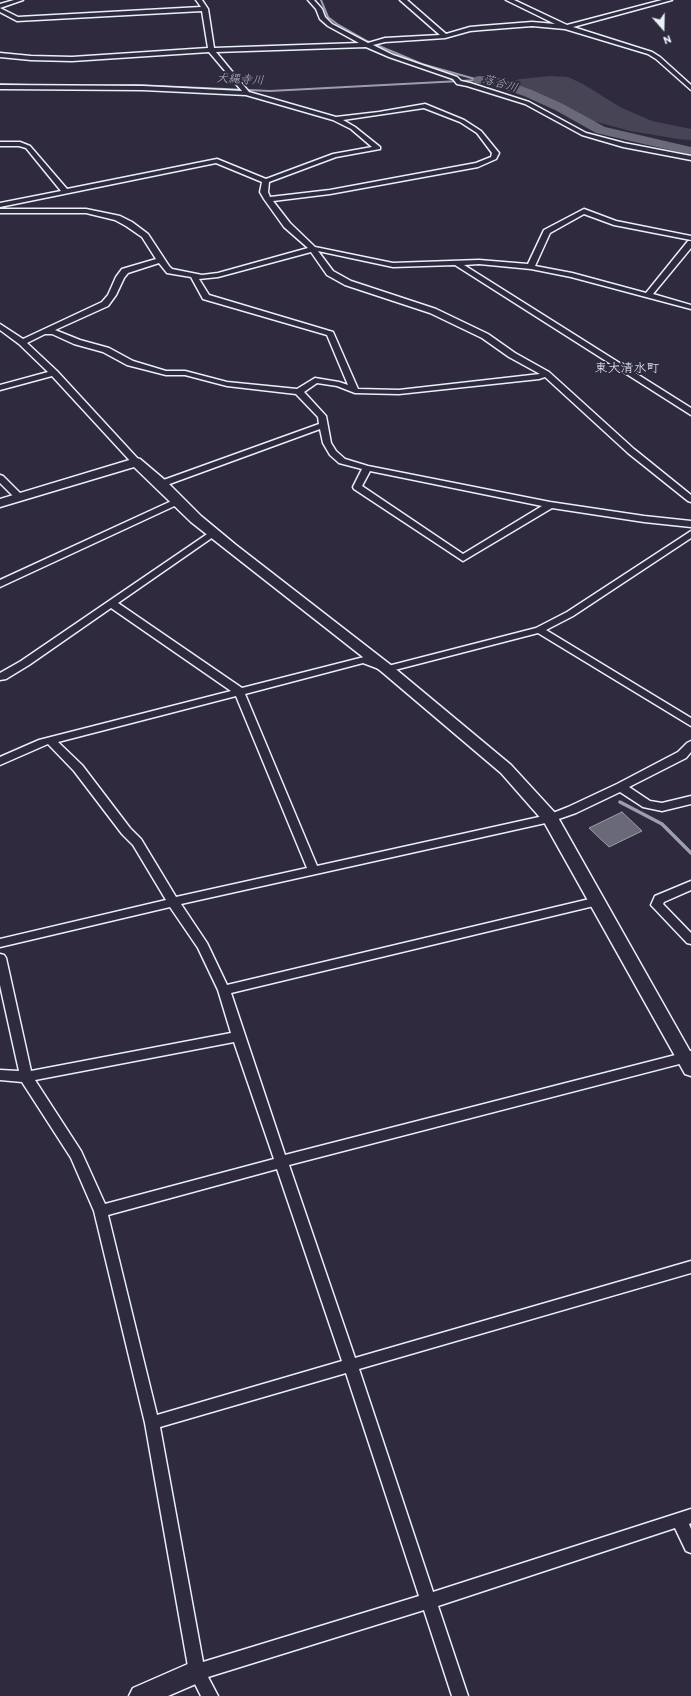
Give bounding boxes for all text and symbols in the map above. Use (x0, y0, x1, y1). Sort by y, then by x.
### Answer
north arrow (643, 8, 683, 48)
text: N (662, 32, 673, 47)
water label: 大縄寺川 (216, 72, 264, 88)
water label: 落合川 (481, 72, 519, 96)
district label: 東大清水町 (595, 361, 659, 377)

